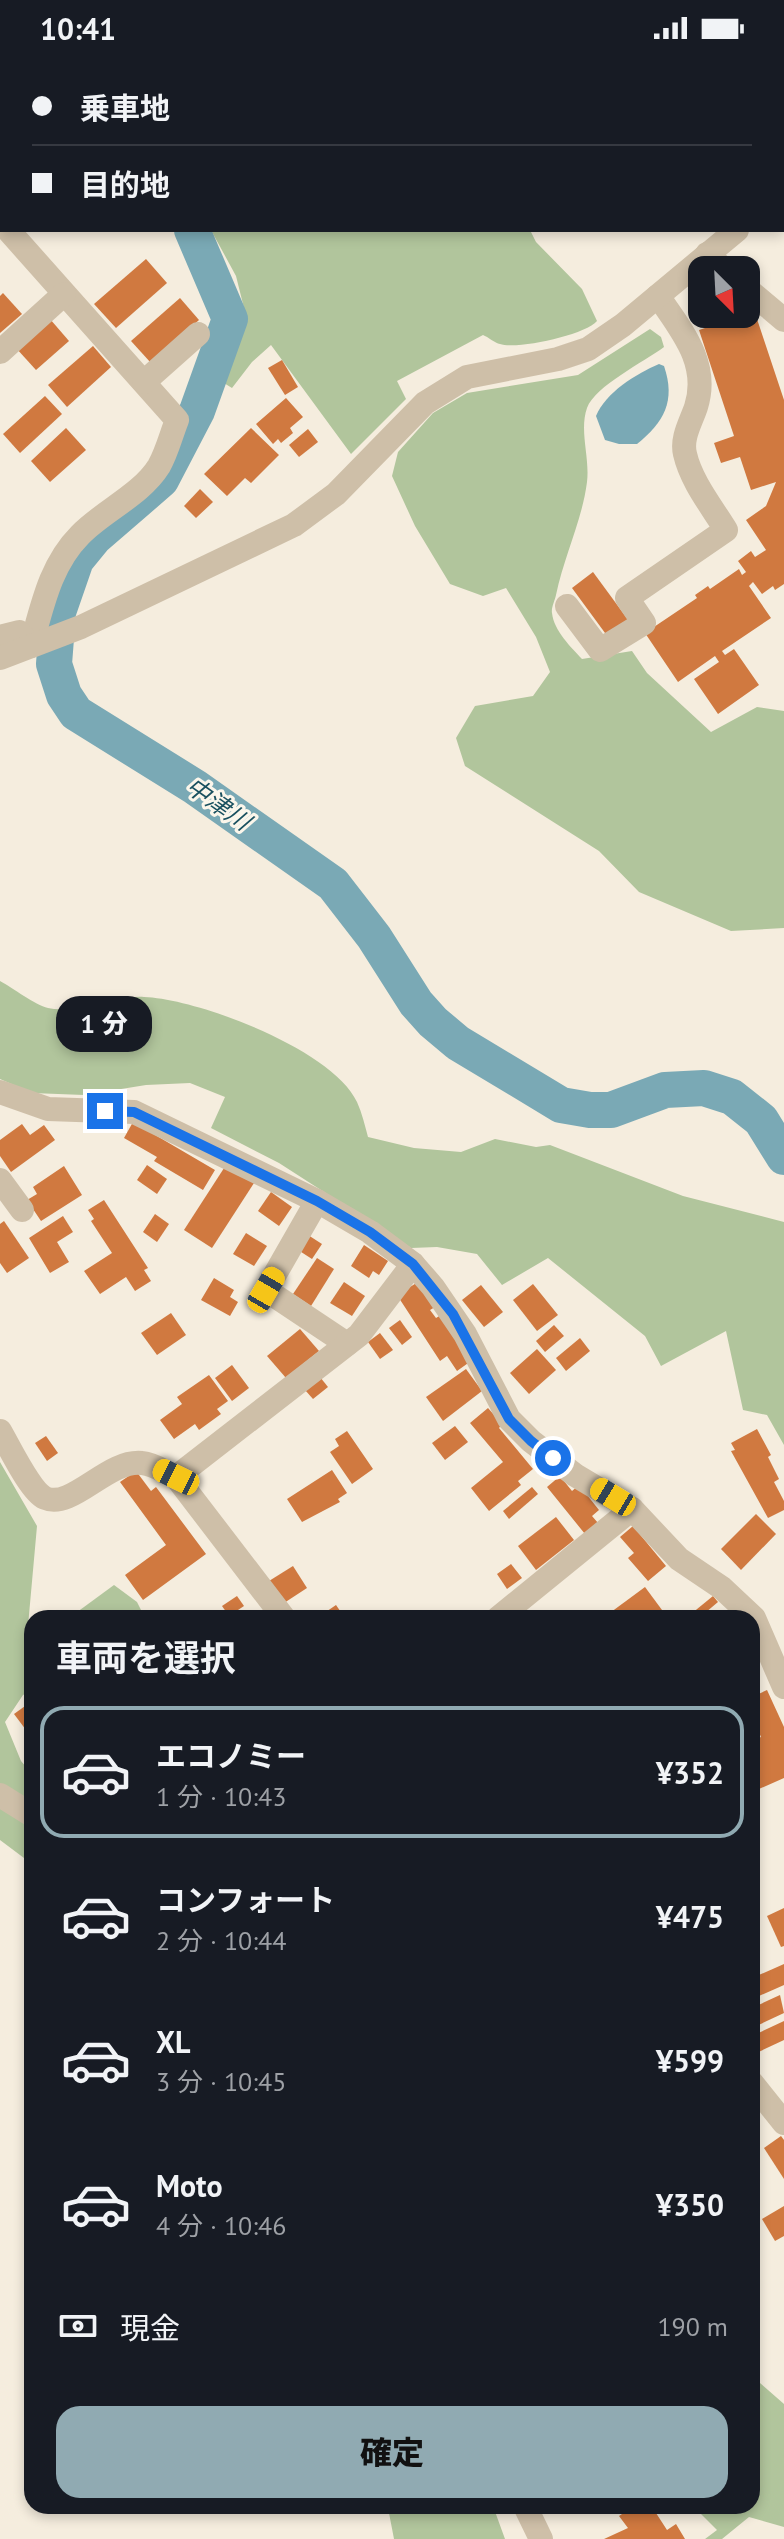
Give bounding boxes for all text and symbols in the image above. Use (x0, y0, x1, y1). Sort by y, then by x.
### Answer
text: 10:41 (40, 9, 116, 48)
text: 乗車地 (80, 88, 170, 127)
text: 目的地 (80, 165, 170, 204)
north arrow (688, 256, 760, 328)
map controls (688, 256, 760, 328)
water label: 中津川 (180, 770, 259, 839)
callout: 1 分 (57, 995, 153, 1051)
text: 1 分 (80, 1007, 128, 1040)
route end (87, 1093, 123, 1129)
car (244, 1263, 288, 1317)
route start (535, 1440, 571, 1476)
car (149, 1456, 203, 1498)
car (586, 1474, 640, 1520)
text: 車両を選択 (56, 1634, 236, 1681)
icon: car (60, 1736, 132, 1808)
text: エコノミー (156, 1736, 306, 1775)
text: ¥352 (656, 1753, 724, 1792)
text: 1 分 · 10:43 (156, 1780, 286, 1813)
icon: car (60, 1880, 132, 1952)
text: コンフォート (156, 1880, 335, 1919)
text: ¥475 (656, 1897, 724, 1936)
text: 2 分 · 10:44 (156, 1924, 286, 1957)
text: XL (156, 2022, 190, 2061)
icon: car (60, 2024, 132, 2096)
text: ¥599 (656, 2041, 724, 2080)
text: 3 分 · 10:45 (156, 2065, 286, 2098)
text: Moto (156, 2166, 223, 2205)
icon: car (60, 2168, 132, 2240)
text: ¥350 (656, 2185, 724, 2224)
text: 4 分 · 10:46 (156, 2209, 286, 2242)
icon: cash (56, 2304, 100, 2348)
text: 現金 (120, 2308, 180, 2347)
text: 190 m (657, 2310, 728, 2343)
button: 確定 (56, 2406, 728, 2498)

